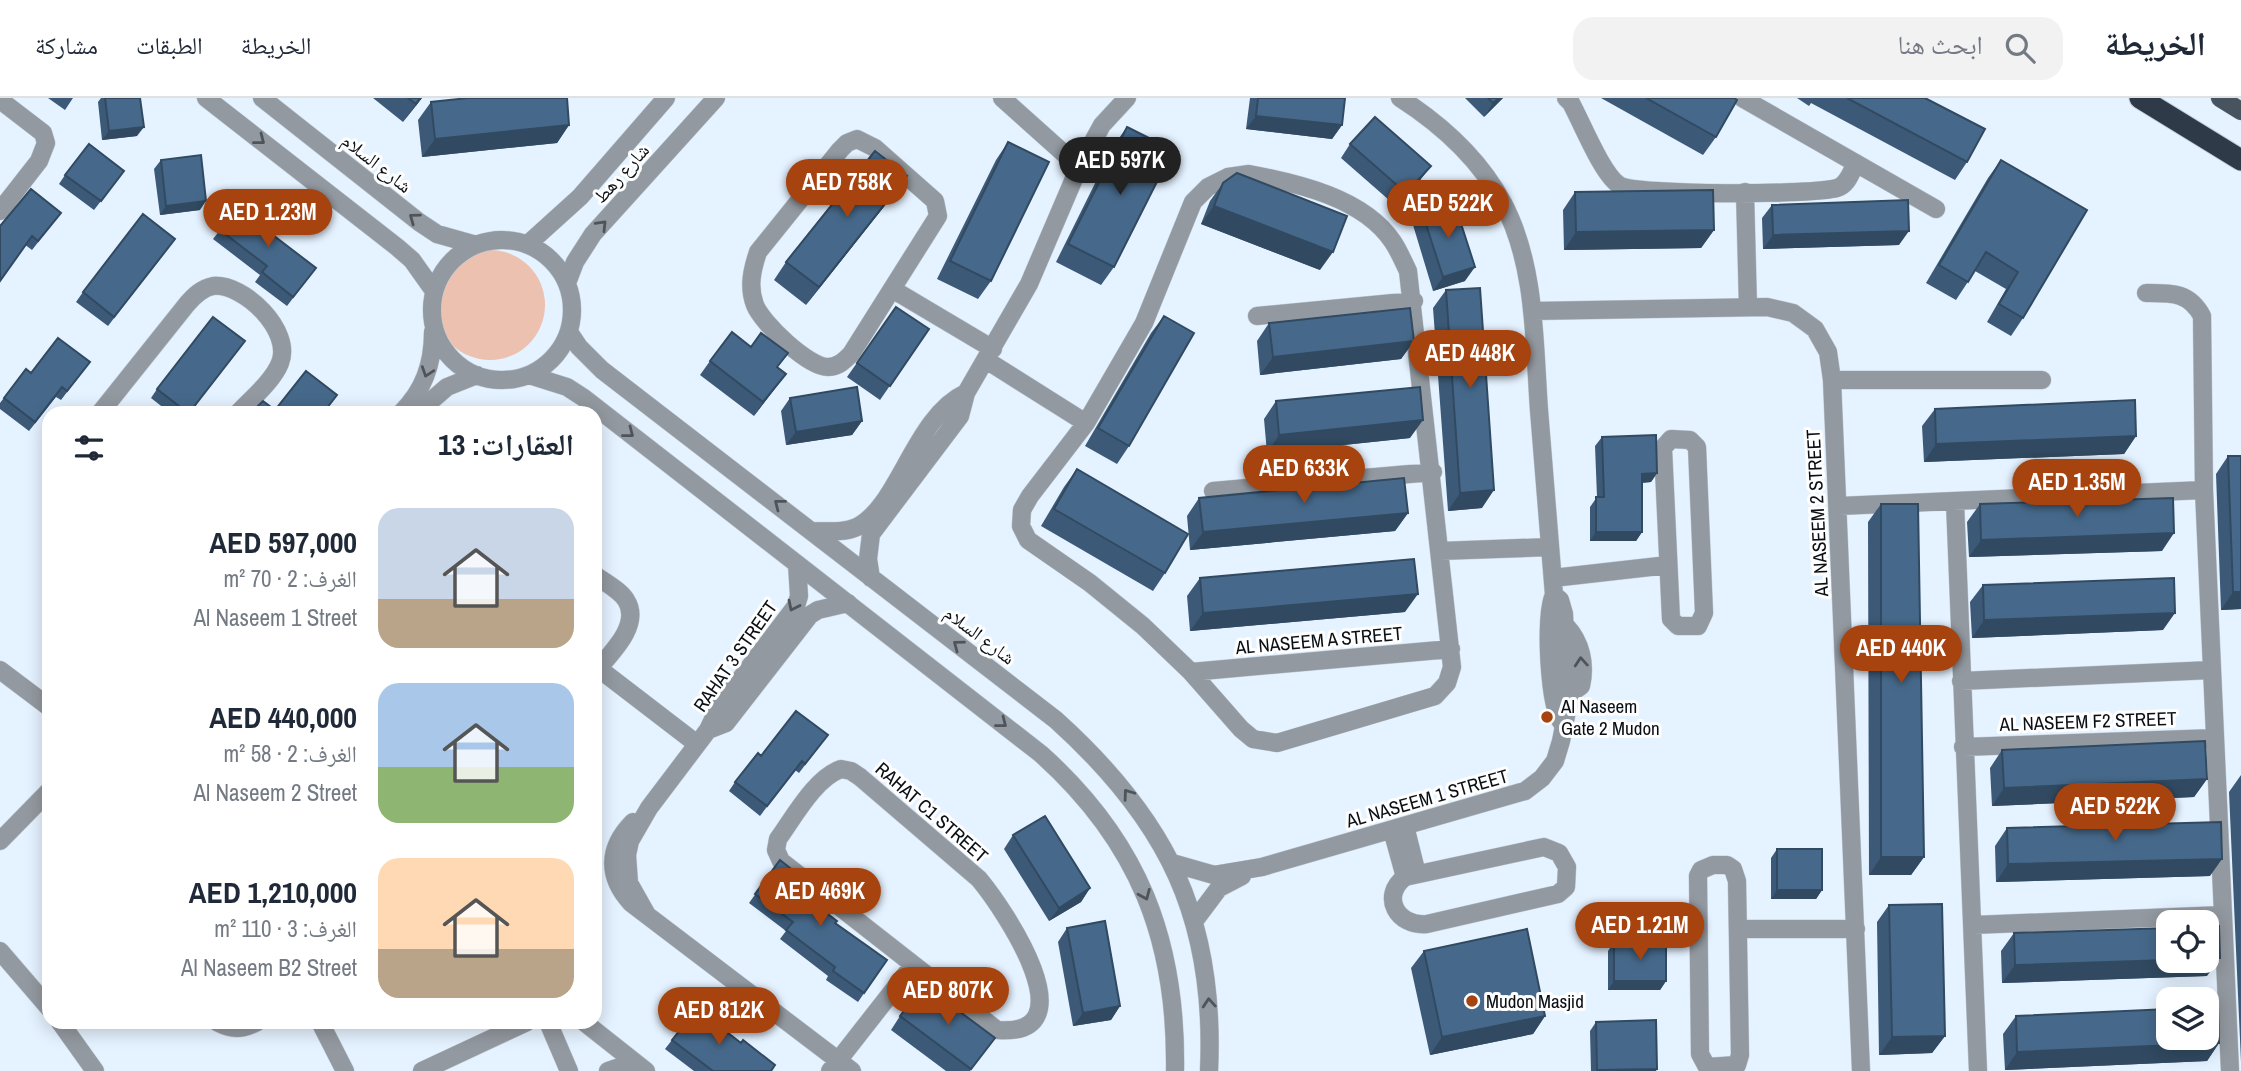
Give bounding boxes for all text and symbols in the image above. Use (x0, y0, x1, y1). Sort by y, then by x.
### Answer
search box (1573, 17, 2063, 80)
text: الخريطة (2105, 21, 2206, 65)
text: ابحث هنا (1898, 27, 1983, 62)
text: مشاركة (35, 29, 98, 61)
text: الطبقات (136, 29, 203, 61)
text: الخريطة (241, 29, 311, 61)
icon: search (2001, 29, 2039, 67)
street label: شارع السلام (336, 127, 418, 199)
one-way arrow (252, 132, 265, 144)
street label: شارع رهط (587, 137, 655, 209)
pin: AED 597K (1048, 138, 1192, 197)
text: AED 597K (1075, 144, 1165, 175)
pin: AED 758K (775, 159, 919, 219)
text: AED 758K (802, 166, 892, 197)
pin: AED 522K (1376, 180, 1520, 240)
text: AED 522K (1403, 187, 1493, 218)
pin: AED 1.23M (188, 190, 348, 249)
text: AED 1.23M (219, 196, 317, 227)
one-way arrow (409, 214, 422, 226)
one-way arrow (593, 220, 606, 233)
pin: AED 448K (1398, 330, 1542, 390)
text: AED 448K (1425, 337, 1515, 368)
one-way arrow (421, 366, 435, 378)
text: العقارات: 13 (438, 424, 574, 464)
one-way arrow (621, 424, 633, 437)
street label: AL NASEEM 2 STREET (1800, 428, 1834, 598)
icon: filters (70, 429, 108, 467)
pin: AED 633K (1232, 446, 1376, 505)
text: AED 633K (1259, 452, 1349, 483)
pin: AED 1.35M (1997, 460, 2157, 519)
text: AED 1.35M (2028, 466, 2126, 497)
one-way arrow (774, 500, 786, 513)
text: AED 597,000 (209, 522, 357, 562)
icon: home (434, 536, 518, 620)
text: الغرف: 2 · 70 m² (223, 563, 357, 594)
street label: RAHAT 3 STREET (687, 595, 783, 717)
one-way arrow (788, 599, 802, 611)
street label: شارع السلام (939, 600, 1021, 671)
text: Al Naseem 1 Street (193, 602, 357, 633)
street label: AL NASEEM A STREET (1233, 620, 1404, 660)
pin: AED 440K (1829, 626, 1973, 685)
text: AED 440K (1856, 632, 1946, 663)
one-way arrow (953, 640, 966, 653)
one-way arrow (1574, 656, 1589, 667)
place label: Al Naseem Gate 2 Mudon (1560, 693, 1660, 741)
text: AED 440,000 (209, 697, 357, 737)
street label: AL NASEEM F2 STREET (1998, 705, 2177, 737)
marker: Al Naseem Gate 2 Mudon (1539, 709, 1555, 725)
icon: home (434, 711, 518, 795)
one-way arrow (994, 714, 1006, 727)
text: الغرف: 2 · 58 m² (223, 738, 357, 769)
street label: RAHAT C1 STREET (870, 756, 994, 869)
street label: AL NASEEM 1 STREET (1342, 762, 1512, 834)
text: Al Naseem 2 Street (193, 777, 357, 808)
pin: AED 522K (2043, 784, 2187, 843)
one-way arrow (1124, 789, 1136, 802)
text: AED 522K (2070, 790, 2160, 821)
pin: AED 469K (748, 868, 892, 928)
text: AED 1,210,000 (189, 872, 357, 912)
text: AED 469K (775, 875, 865, 906)
icon: home (434, 886, 518, 970)
one-way arrow (1137, 887, 1151, 900)
pin: AED 1.21M (1560, 902, 1720, 962)
text: AED 1.21M (1591, 909, 1689, 940)
map controls (2156, 910, 2219, 1050)
button: locate (2156, 910, 2219, 973)
text: الغرف: 3 · 110 m² (214, 913, 357, 944)
text: Al Naseem B2 Street (181, 952, 357, 983)
pin: AED 807K (876, 968, 1020, 1027)
text: AED 807K (903, 974, 993, 1005)
button: layers (2156, 987, 2219, 1050)
pin: AED 812K (647, 988, 791, 1047)
place label: Mudon Masjid (1486, 988, 1584, 1014)
marker: Mudon Masjid (1464, 993, 1480, 1009)
text: AED 812K (674, 994, 764, 1025)
one-way arrow (1202, 997, 1217, 1008)

